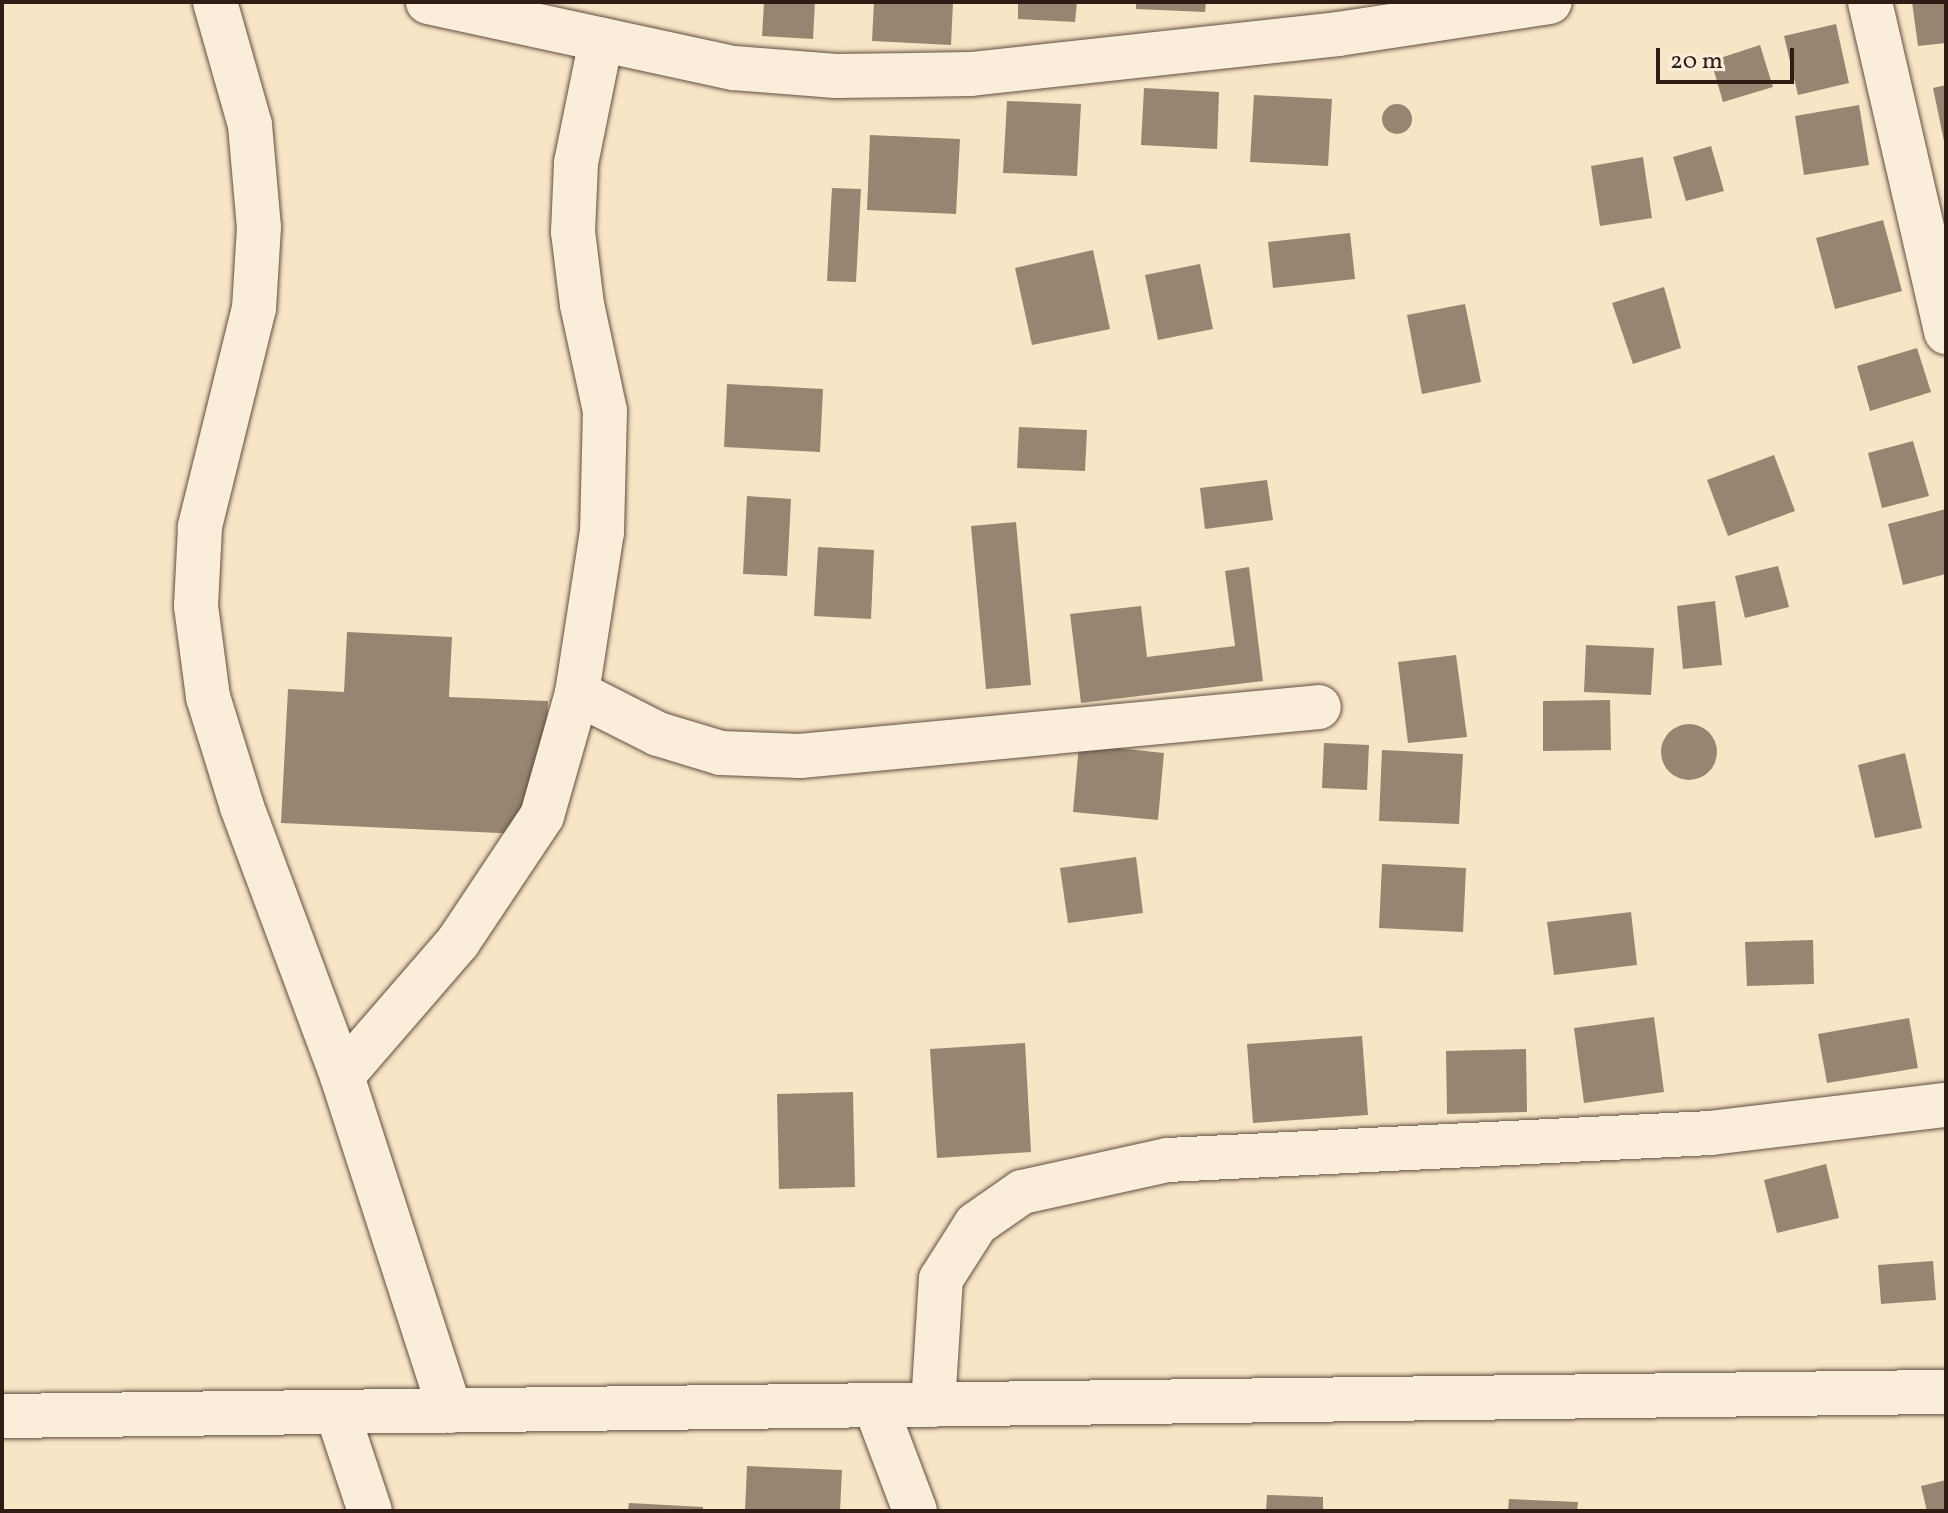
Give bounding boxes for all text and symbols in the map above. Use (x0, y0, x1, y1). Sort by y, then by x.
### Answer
scale bar (1660, 32, 1798, 82)
text: 20 m (1670, 45, 1723, 79)

